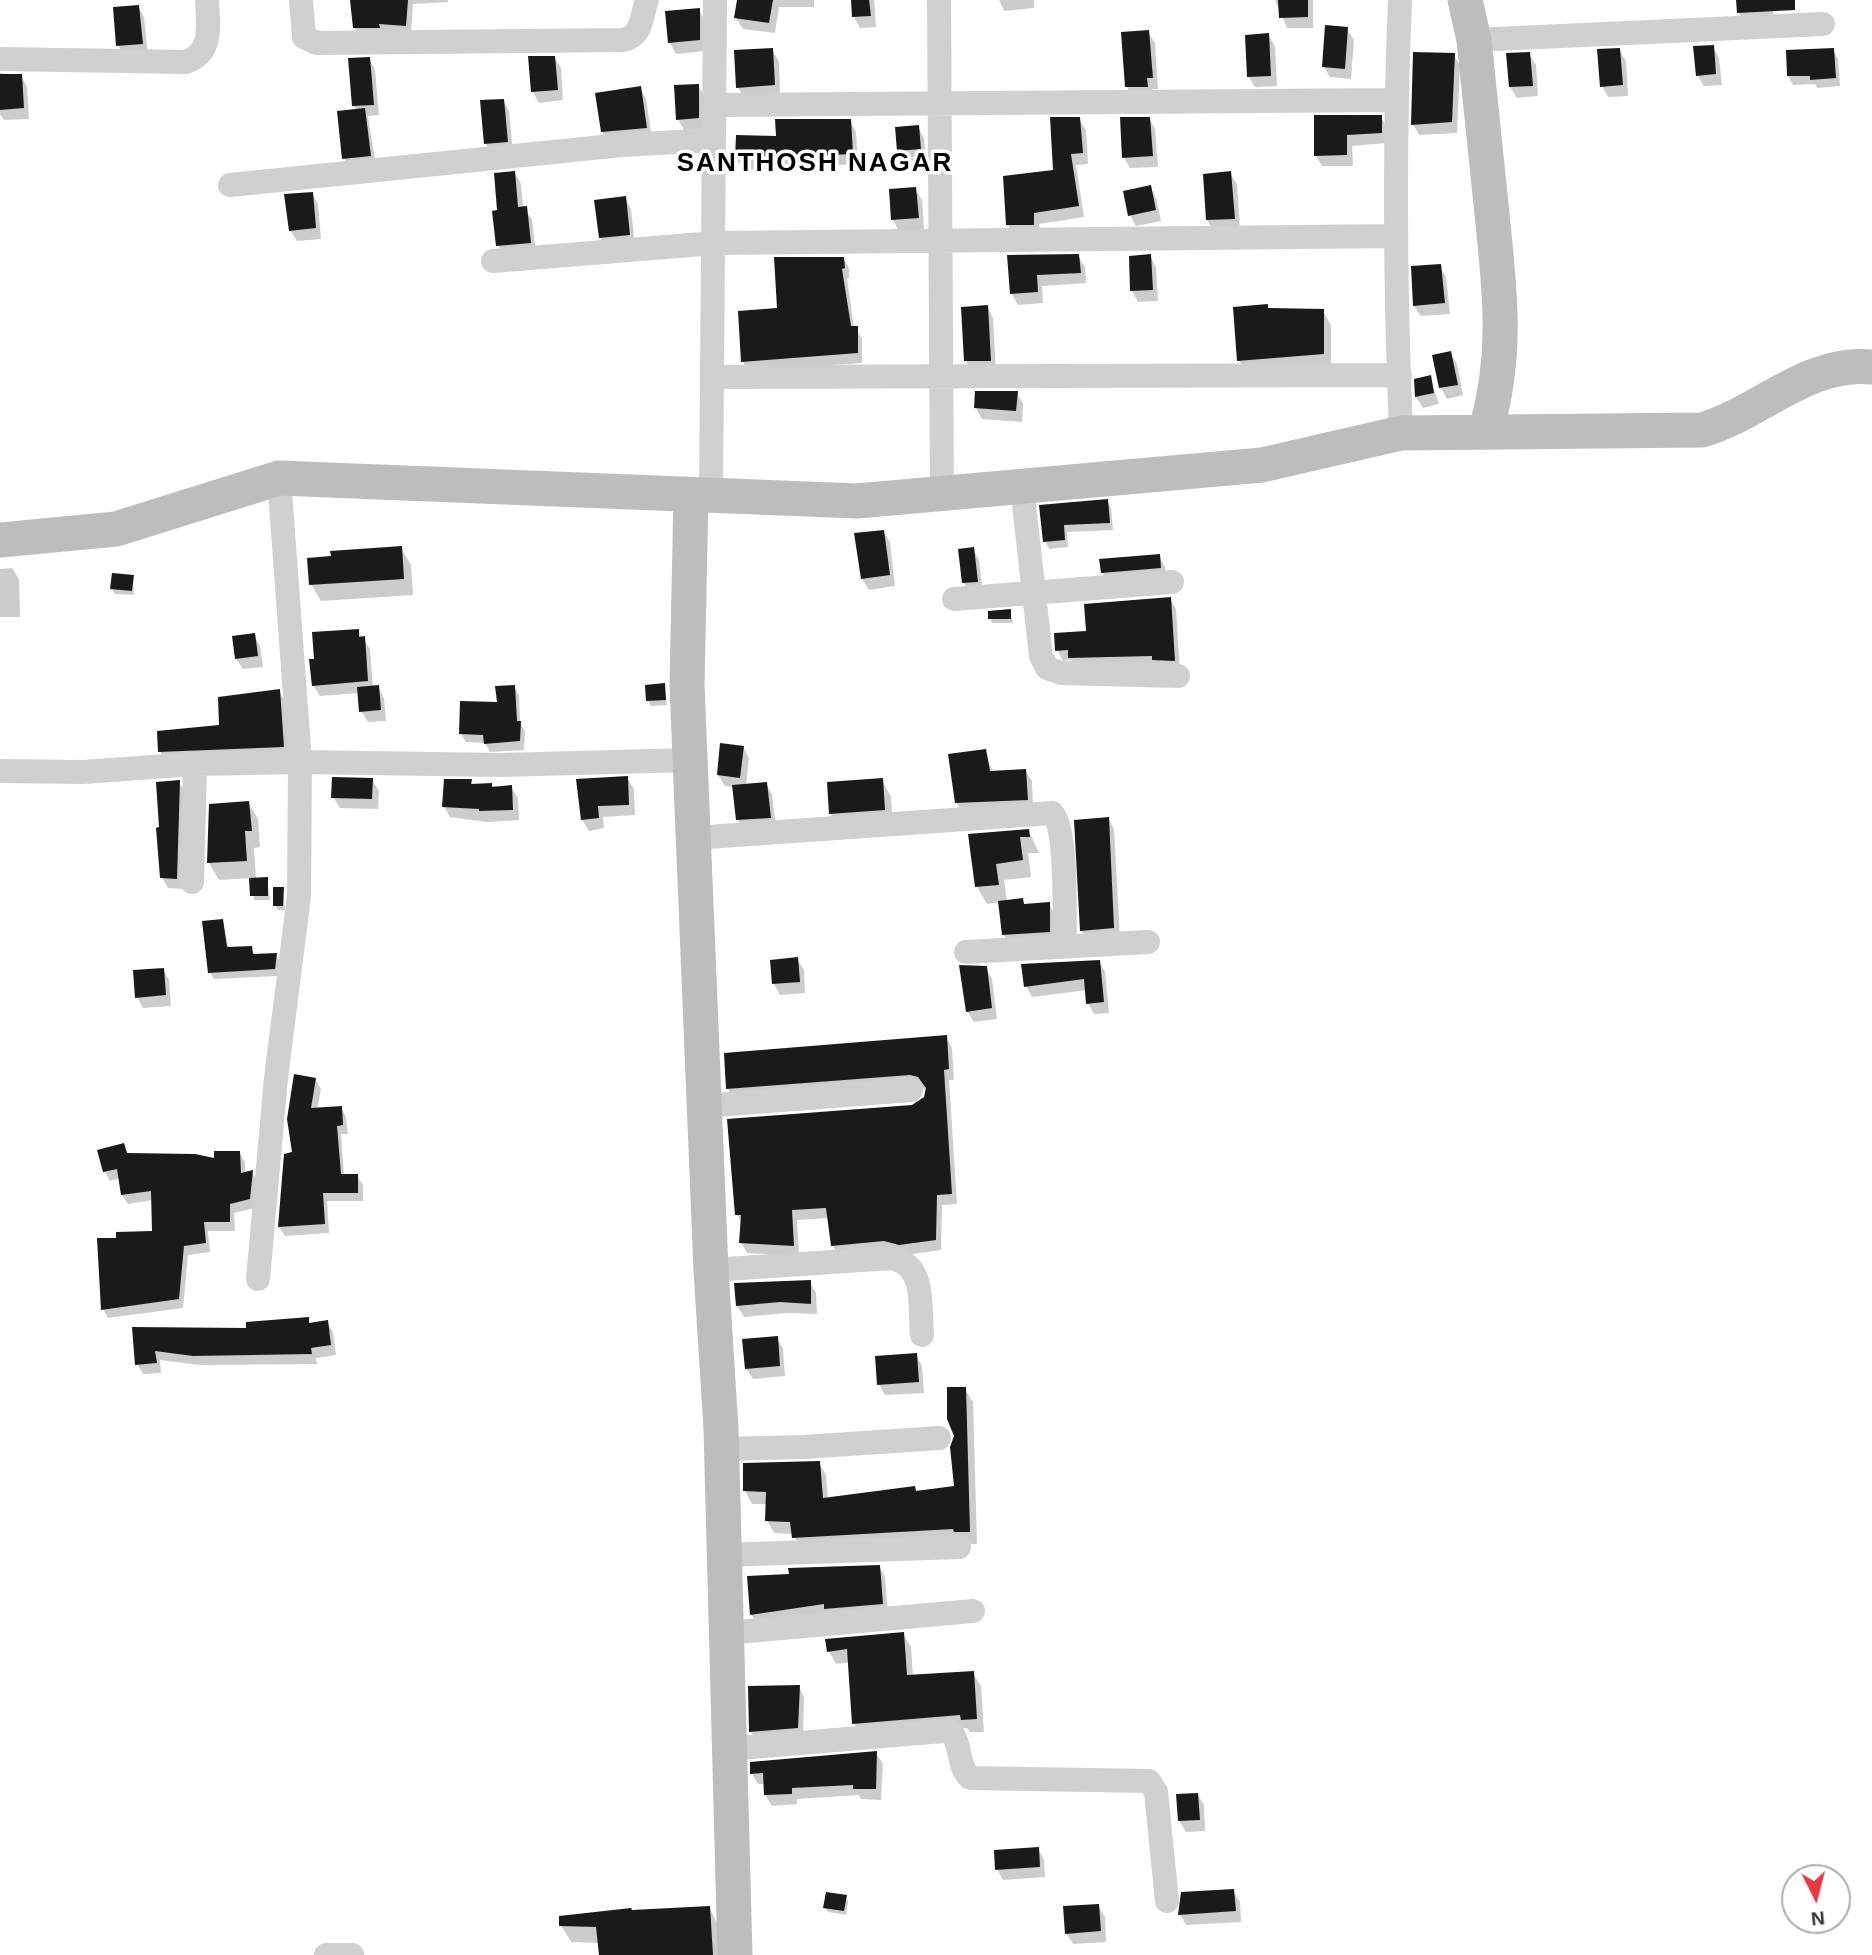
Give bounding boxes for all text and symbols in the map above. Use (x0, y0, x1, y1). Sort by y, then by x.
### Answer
district label: SANTHOSH NAGAR (679, 148, 951, 180)
north arrow (1781, 1864, 1851, 1934)
text: N (1810, 1907, 1826, 1930)

